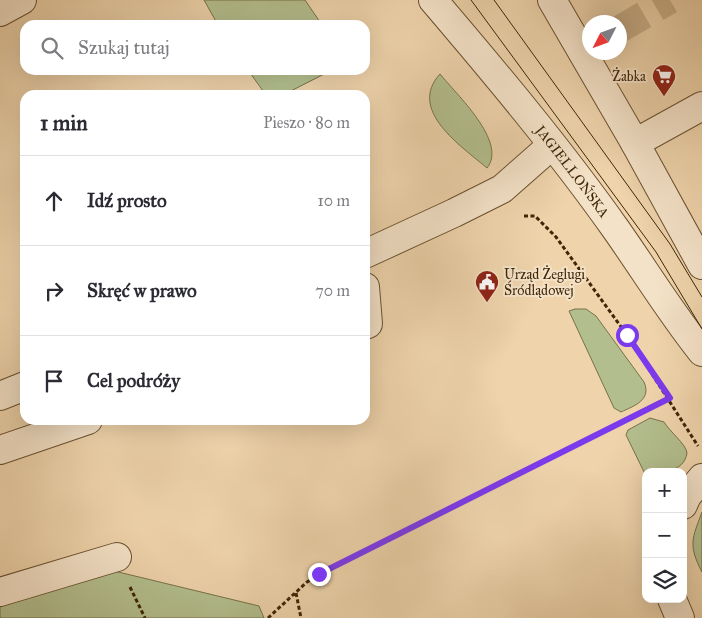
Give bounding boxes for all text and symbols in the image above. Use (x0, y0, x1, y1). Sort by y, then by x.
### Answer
north arrow (582, 15, 627, 60)
search box (20, 20, 370, 75)
icon: search (38, 34, 66, 62)
text: Szukaj tutaj (78, 36, 170, 59)
supermarket icon: Żabka (651, 63, 677, 97)
place label: Żabka (612, 67, 646, 85)
text: 1 min (40, 110, 88, 136)
text: Pieszo · 80 m (263, 113, 350, 132)
street label: JAGIELLOŃSKA (530, 120, 613, 221)
icon: ahead (40, 187, 68, 215)
text: Idź prosto (87, 189, 167, 212)
text: 10 m (318, 191, 350, 210)
place label: Urząd Żeglugi Śródlądowej (504, 265, 585, 299)
public building icon: Urząd Żeglugi Śródlądowej (474, 269, 500, 303)
icon: right (40, 277, 68, 305)
text: Skręć w prawo (87, 279, 197, 302)
text: 70 m (315, 281, 350, 300)
route start (616, 324, 639, 347)
icon: arrive (40, 367, 68, 395)
text: Cel podróży (87, 369, 180, 392)
map controls (642, 468, 687, 603)
button: + (642, 468, 687, 513)
button: − (642, 513, 687, 558)
button: layers (642, 558, 687, 603)
route end (308, 563, 331, 586)

